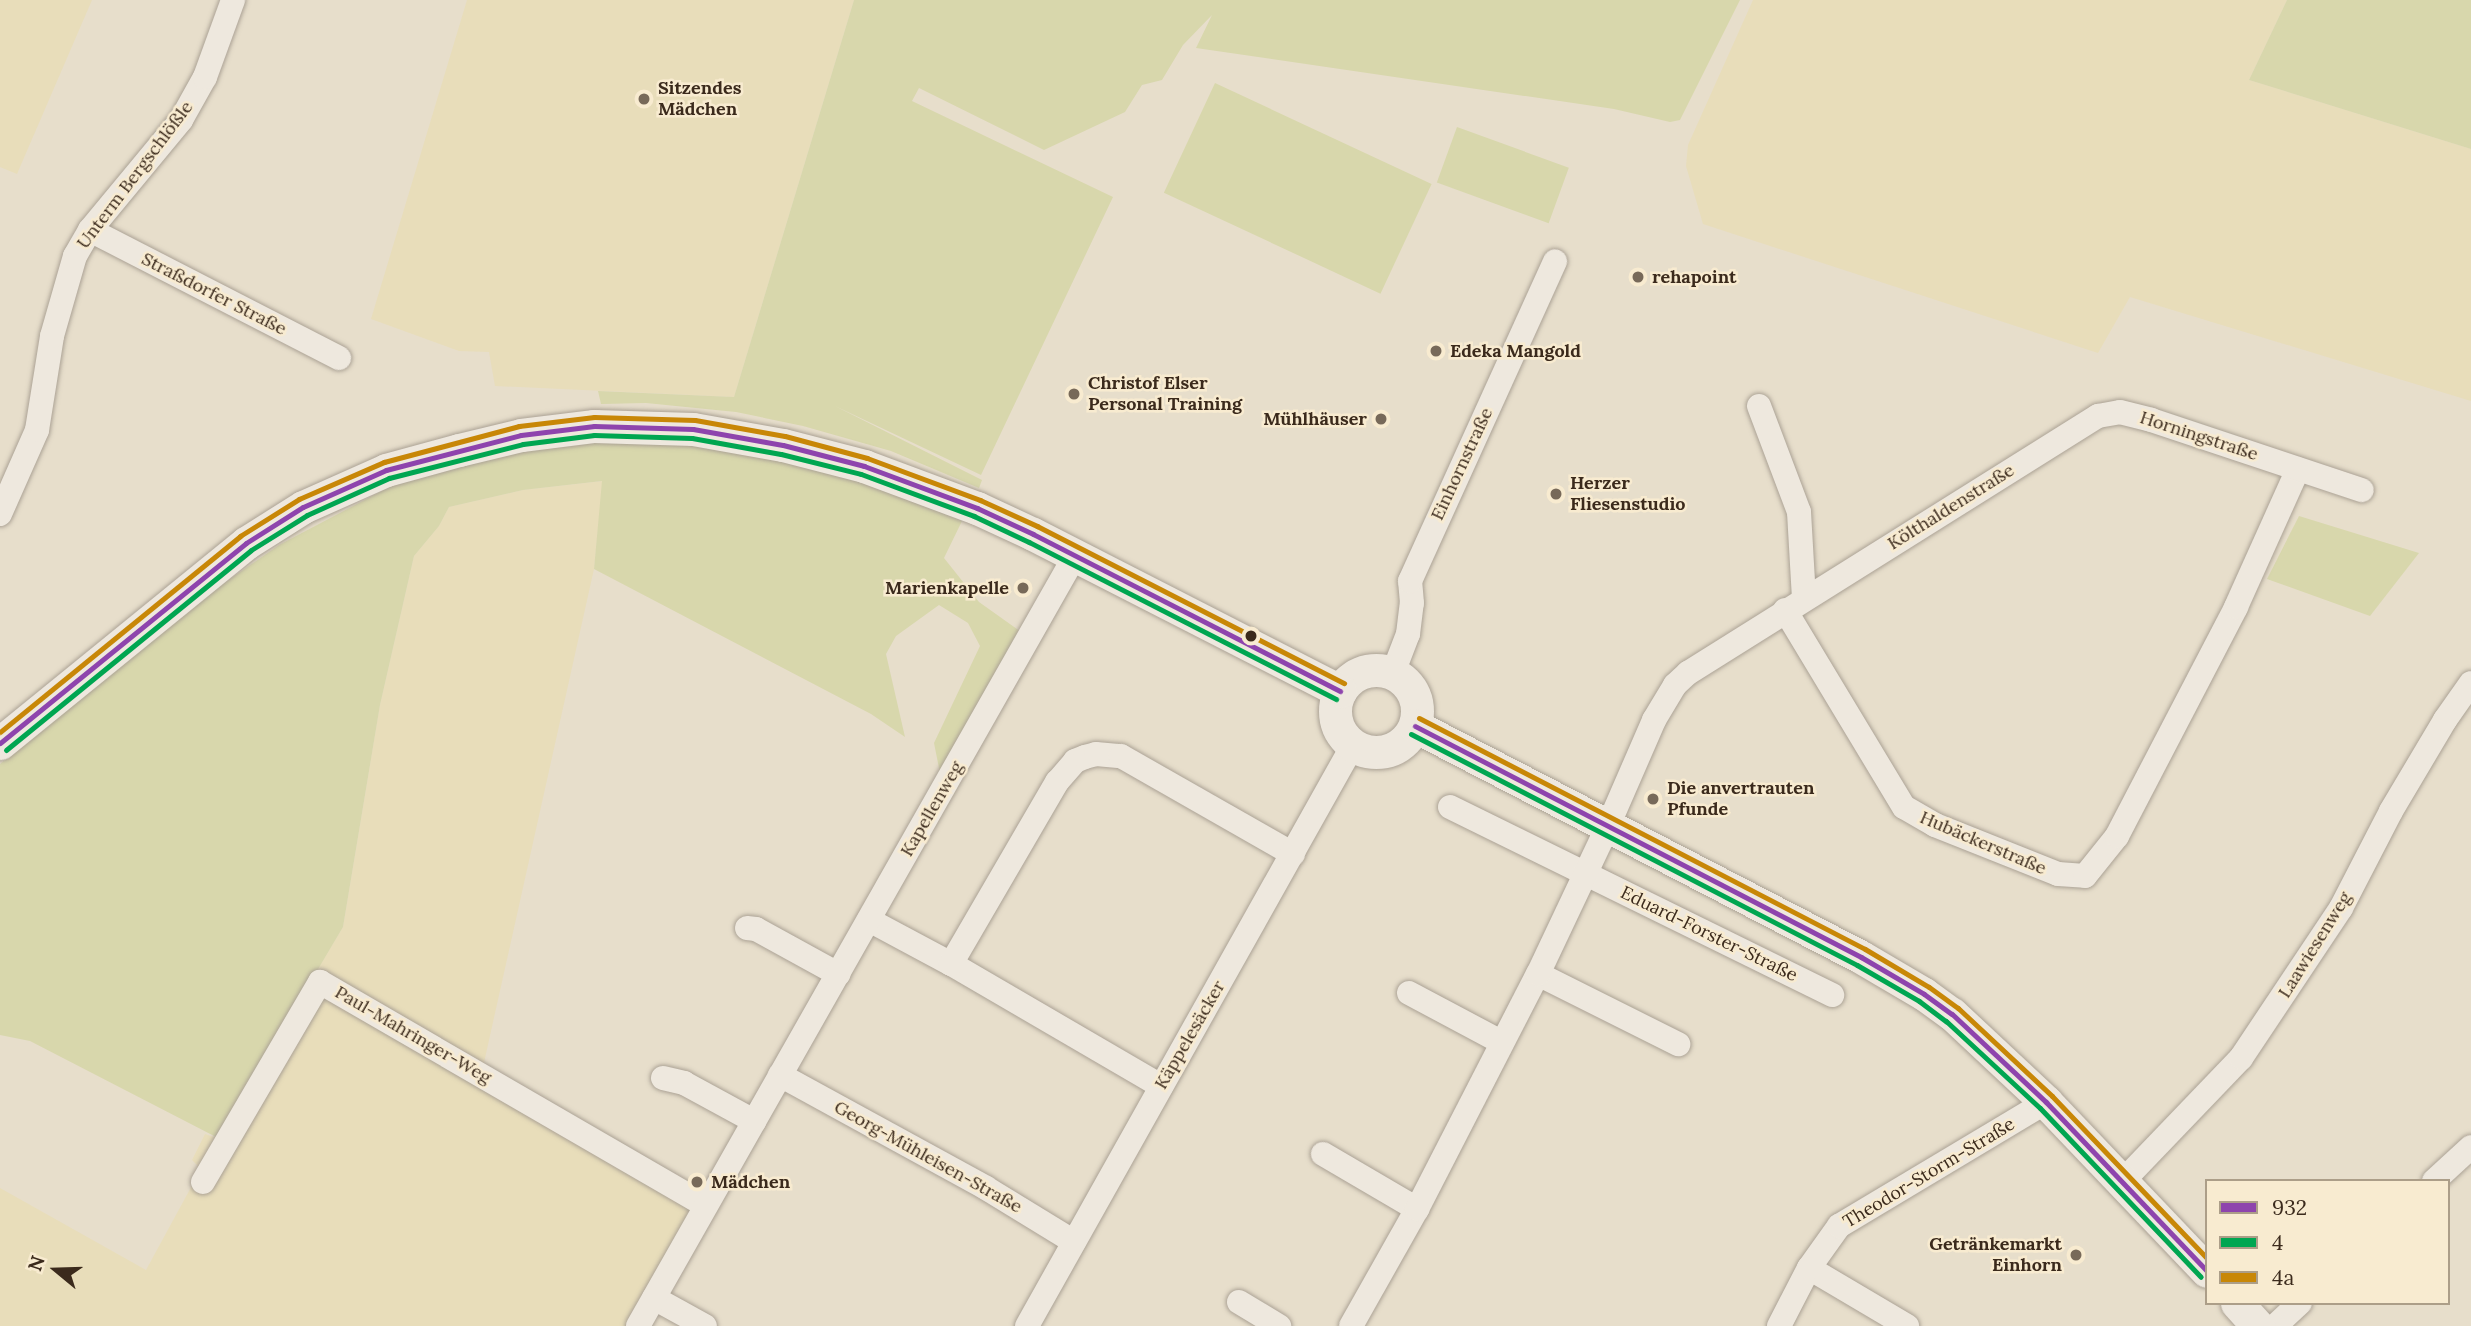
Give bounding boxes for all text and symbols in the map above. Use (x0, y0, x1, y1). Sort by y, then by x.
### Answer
place label: Sitzendes Mädchen (658, 78, 741, 120)
marker: Sitzendes Mädchen (636, 91, 652, 107)
street label: Unterm Bergschlößle (72, 97, 198, 253)
street label: Straßdorfer Straße (138, 248, 290, 340)
place label: rehapoint (1652, 266, 1736, 288)
marker: rehapoint (1630, 269, 1646, 285)
place label: Edeka Mangold (1450, 340, 1581, 362)
marker: Edeka Mangold (1428, 343, 1444, 359)
place label: Christof Elser Personal Training (1088, 373, 1242, 416)
marker: Christof Elser Personal Training (1066, 386, 1082, 402)
street label: Einhornstraße (1427, 404, 1497, 524)
street label: Horningstraße (2137, 407, 2261, 465)
place label: Mühlhäuser (1263, 408, 1367, 430)
marker: Mühlhäuser (1373, 411, 1389, 427)
street label: Költhaldenstraße (1884, 459, 2018, 555)
place label: Herzer Fliesenstudio (1570, 473, 1686, 516)
marker: Herzer Fliesenstudio (1548, 486, 1564, 502)
place label: Marienkapelle (885, 577, 1009, 599)
marker: Marienkapelle (1015, 580, 1031, 596)
unlabelled marker (1244, 629, 1258, 643)
street label: Kapellenweg (896, 758, 968, 860)
place label: Die anvertrauten Pfunde (1667, 778, 1814, 820)
marker: Die anvertrauten Pfunde (1645, 791, 1661, 807)
street label: Hubäckerstraße (1917, 807, 2049, 879)
street label: Eduard-Forster-Straße (1617, 882, 1801, 986)
street label: Laawiesenweg (2274, 888, 2356, 1002)
street label: Käppelesäcker (1150, 977, 1230, 1093)
street label: Paul-Mahringer-Weg (331, 981, 495, 1089)
street label: Georg-Mühleisen-Straße (830, 1096, 1026, 1218)
street label: Theodor-Storm-Straße (1839, 1113, 2019, 1233)
place label: Mädchen (711, 1171, 790, 1193)
marker: Mädchen (689, 1174, 705, 1190)
legend (2205, 1179, 2450, 1305)
text: 932 (2272, 1194, 2307, 1221)
text: 4 (2272, 1229, 2283, 1256)
place label: Getränkemarkt Einhorn (1929, 1234, 2062, 1276)
north arrow (21, 1235, 91, 1305)
marker: Getränkemarkt Einhorn (2068, 1247, 2084, 1263)
text: N (22, 1252, 50, 1274)
text: 4a (2272, 1264, 2294, 1291)

